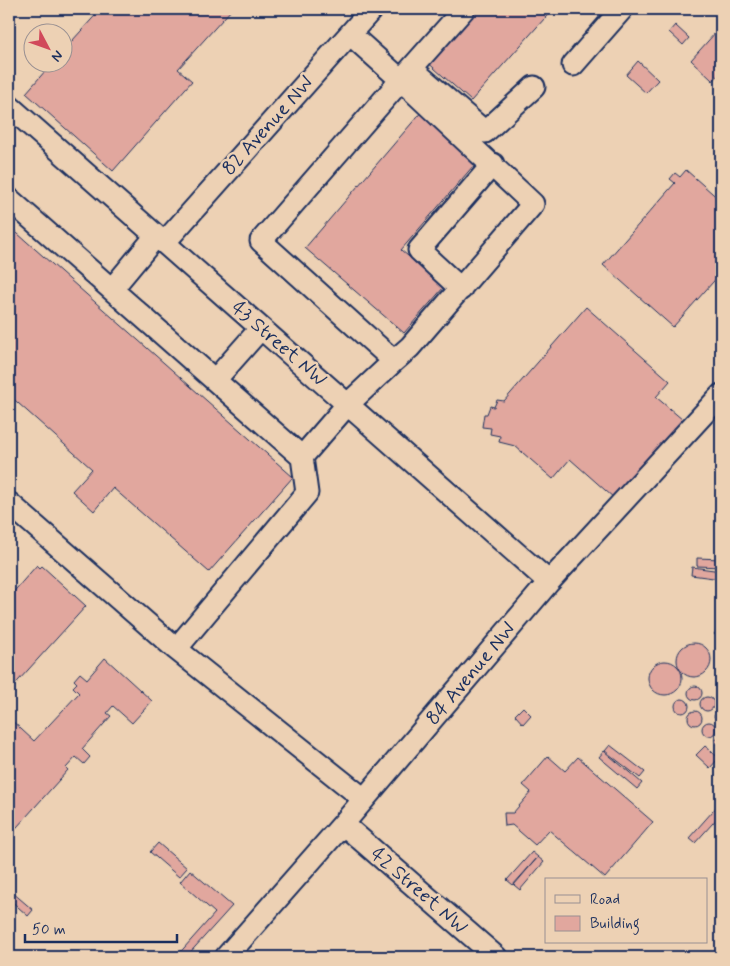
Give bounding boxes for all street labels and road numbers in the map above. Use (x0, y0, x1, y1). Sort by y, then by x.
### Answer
street label: 82 Avenue NW (216, 70, 320, 182)
street label: 43 Street NW (225, 295, 333, 393)
street label: 84 Avenue NW (420, 616, 522, 731)
street label: 42 Street NW (365, 841, 474, 941)

